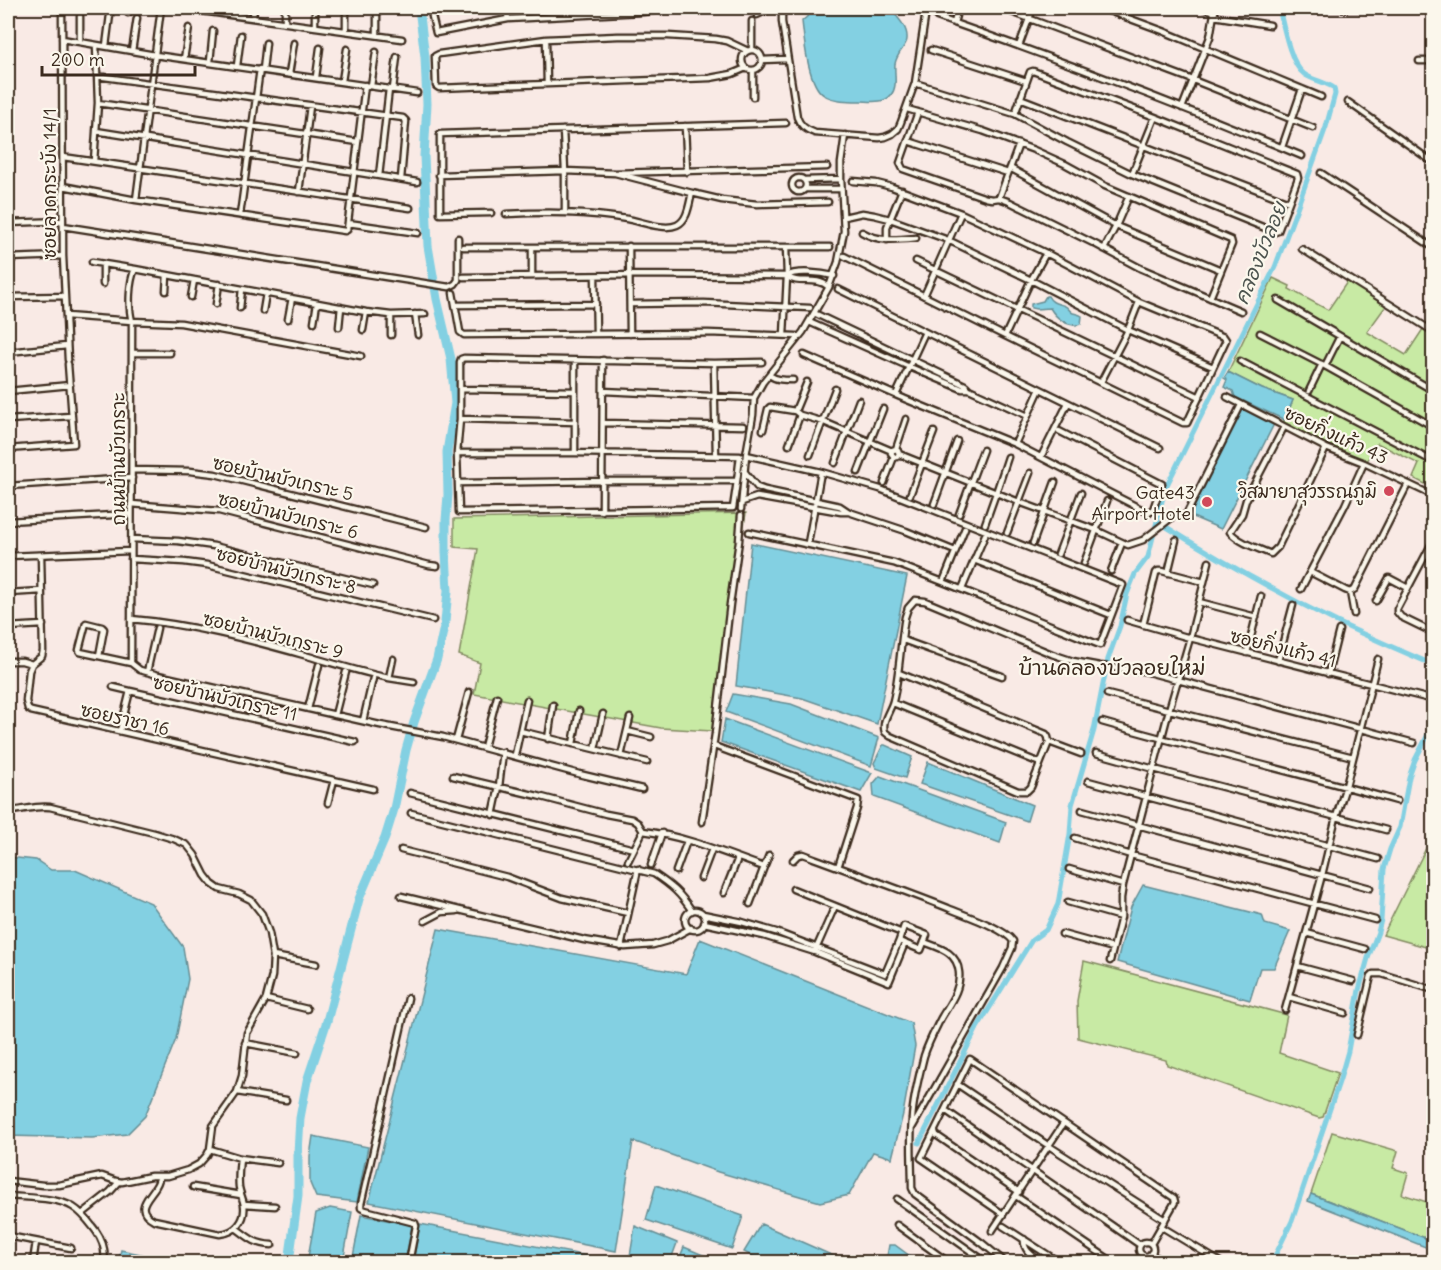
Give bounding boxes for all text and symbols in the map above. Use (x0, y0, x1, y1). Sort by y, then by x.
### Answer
scale bar (42, 39, 195, 77)
text: 200 m (51, 48, 105, 71)
street label: ซอยลาดกระบัง 14/1 (38, 108, 61, 260)
water label: คลองบัวลอย (1228, 197, 1292, 308)
street label: ถนนบ้านบัวเกราะ (107, 392, 130, 526)
street label: ซอยกิ่งแก้ว 43 (1280, 396, 1394, 469)
street label: ซอยบ้านบัวเกราะ 5 (210, 451, 356, 505)
place label: วิสมายาสุวรรณภูมิ (1238, 480, 1377, 506)
place label: Gate43 Airport Hotel (1091, 481, 1195, 525)
marker: วิสมายาสุวรรณภูมิ (1382, 484, 1396, 498)
street label: ซอยบ้านบัวเกราะ 6 (215, 486, 361, 544)
marker: Gate43 Airport Hotel (1200, 495, 1214, 509)
street label: ซอยบ้านบัวเกราะ 8 (213, 541, 359, 599)
street label: ซอยบ้านบัวเกราะ 9 (200, 606, 346, 664)
street label: ซอยกิ่งแก้ว 41 (1227, 619, 1340, 672)
district label: บ้านคลองบัวลอยใหม่ (1019, 654, 1205, 681)
street label: ซอยบ้านบัวเกราะ 11 (150, 670, 300, 726)
street label: ซอยราชา 16 (78, 698, 172, 740)

